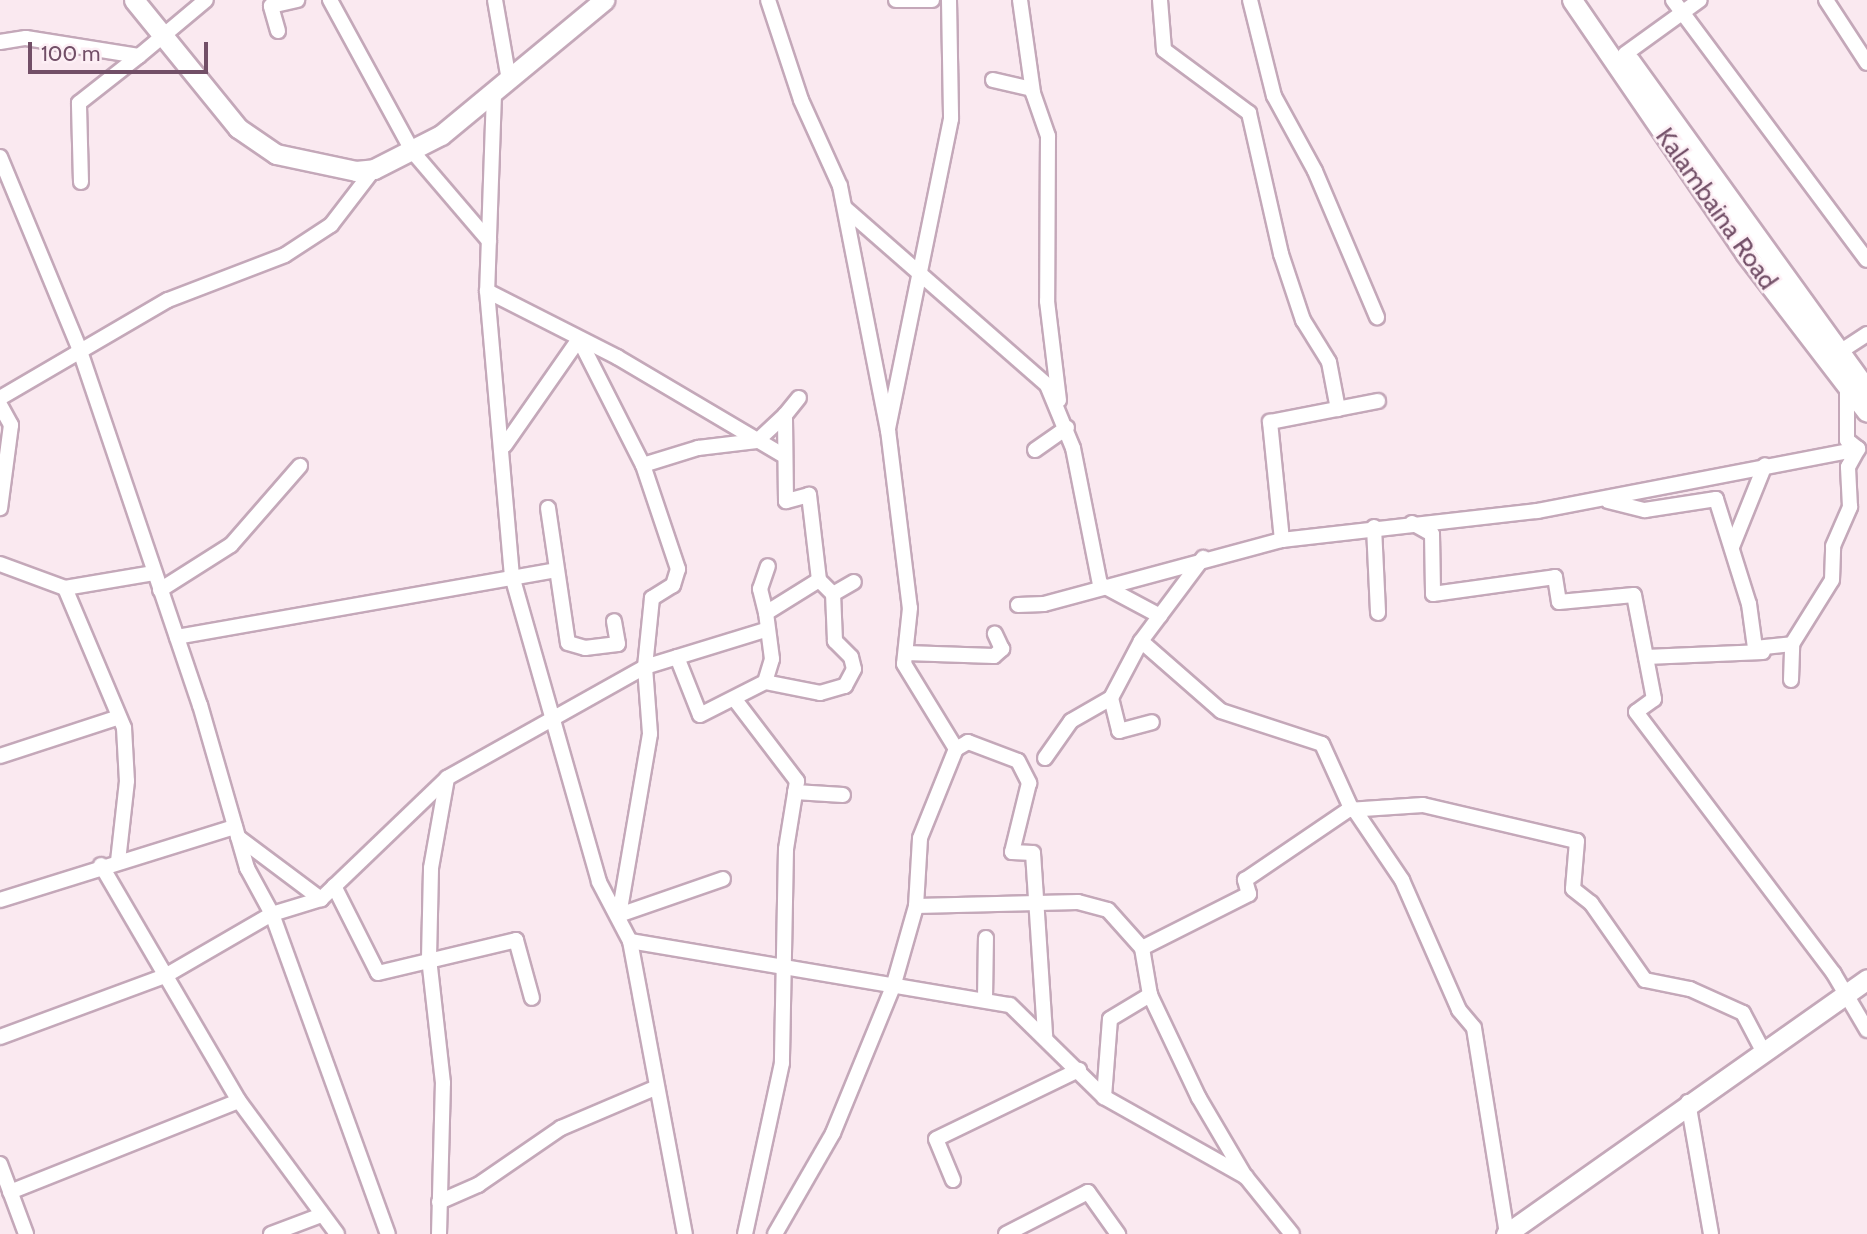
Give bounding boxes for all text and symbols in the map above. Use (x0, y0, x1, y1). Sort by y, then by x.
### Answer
scale bar (32, 28, 212, 72)
text: 100 m (41, 41, 100, 66)
street label: Kalambaina Road (1649, 122, 1783, 296)

